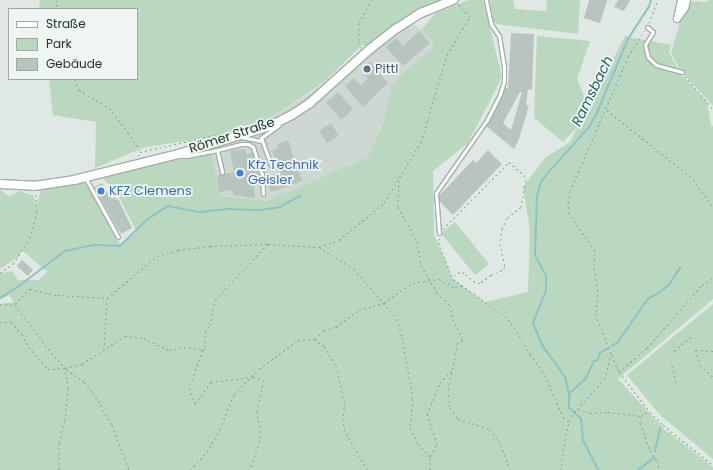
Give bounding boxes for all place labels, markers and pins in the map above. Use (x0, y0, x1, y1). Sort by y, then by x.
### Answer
place label: Pittl (375, 61, 398, 77)
marker: Pittl (362, 64, 372, 74)
place label: Kfz Technik Geisler (248, 158, 319, 189)
marker: Kfz Technik Geisler (235, 168, 245, 178)
place label: KFZ Clemens (109, 183, 192, 199)
marker: KFZ Clemens (96, 186, 106, 196)

